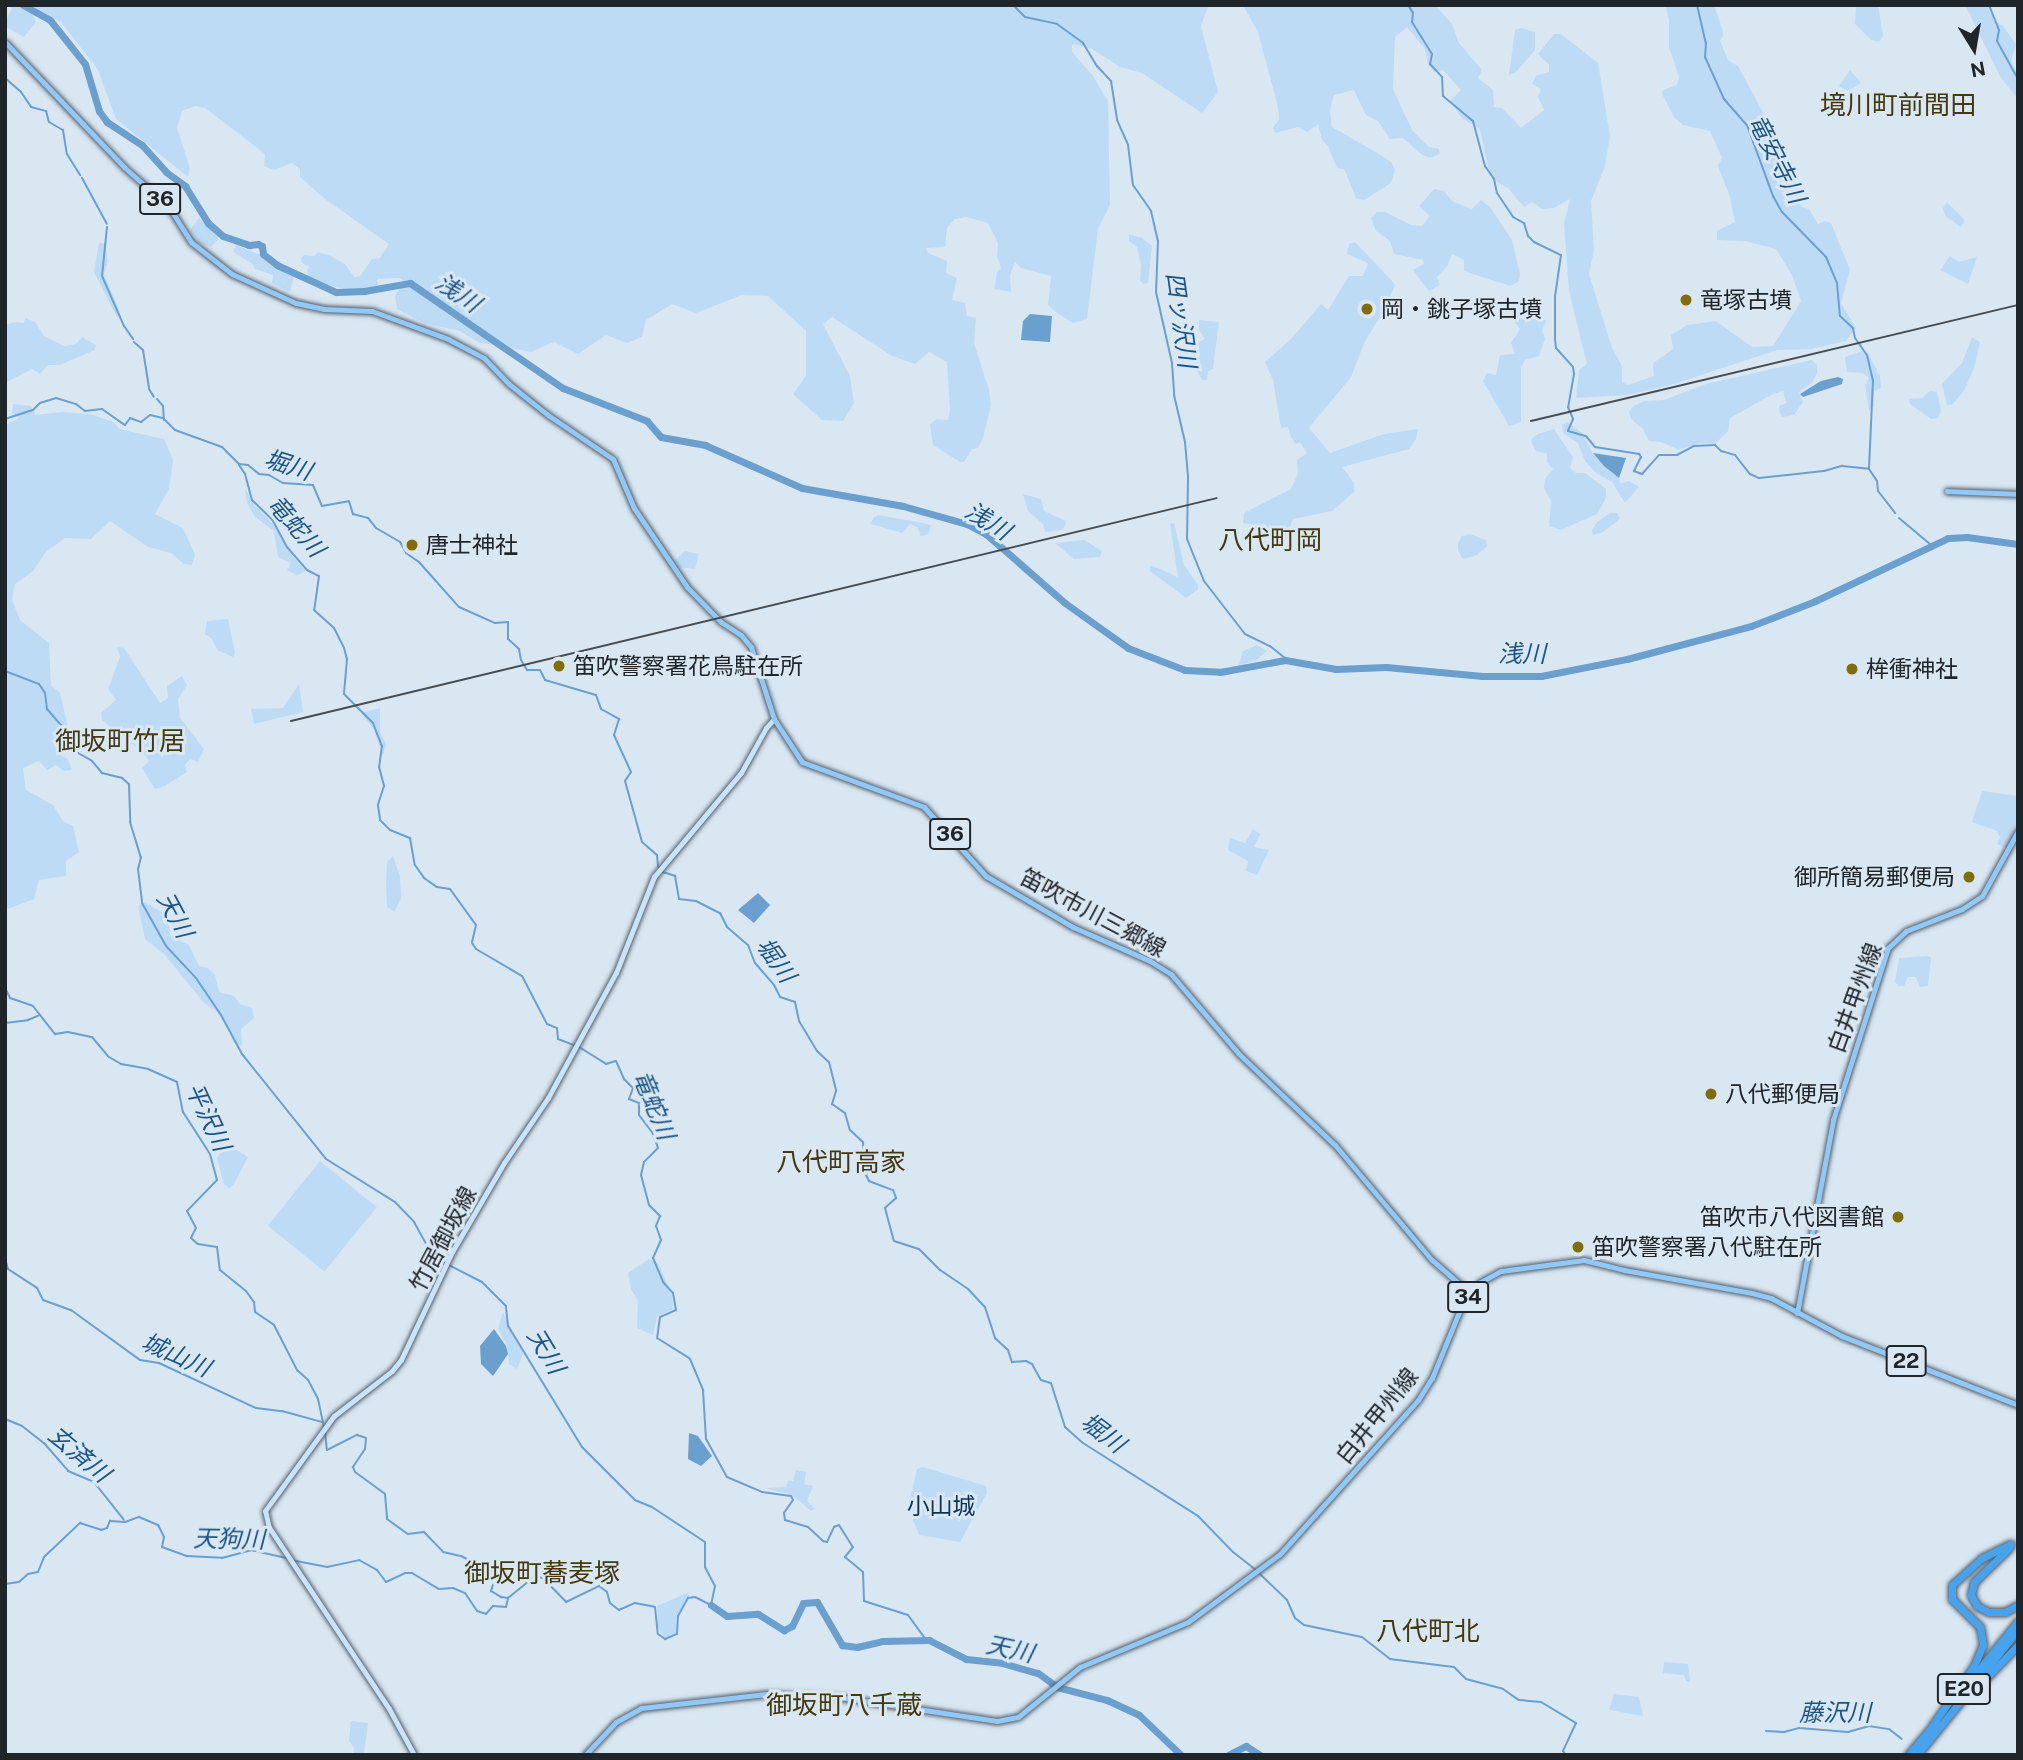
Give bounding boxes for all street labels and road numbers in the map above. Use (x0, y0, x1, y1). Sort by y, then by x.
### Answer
road number: 36 (139, 182, 181, 216)
road number: 36 (929, 816, 971, 852)
street label: 笛吹市川三郷線 (1015, 863, 1171, 963)
street label: 白井甲州線 (1822, 939, 1888, 1057)
street label: 竹居御坂線 (404, 1182, 482, 1296)
road number: 34 (1447, 1280, 1489, 1314)
road number: 22 (1885, 1344, 1927, 1378)
street label: 白井甲州線 (1330, 1363, 1424, 1469)
road number: E20 (1936, 1672, 1992, 1706)

